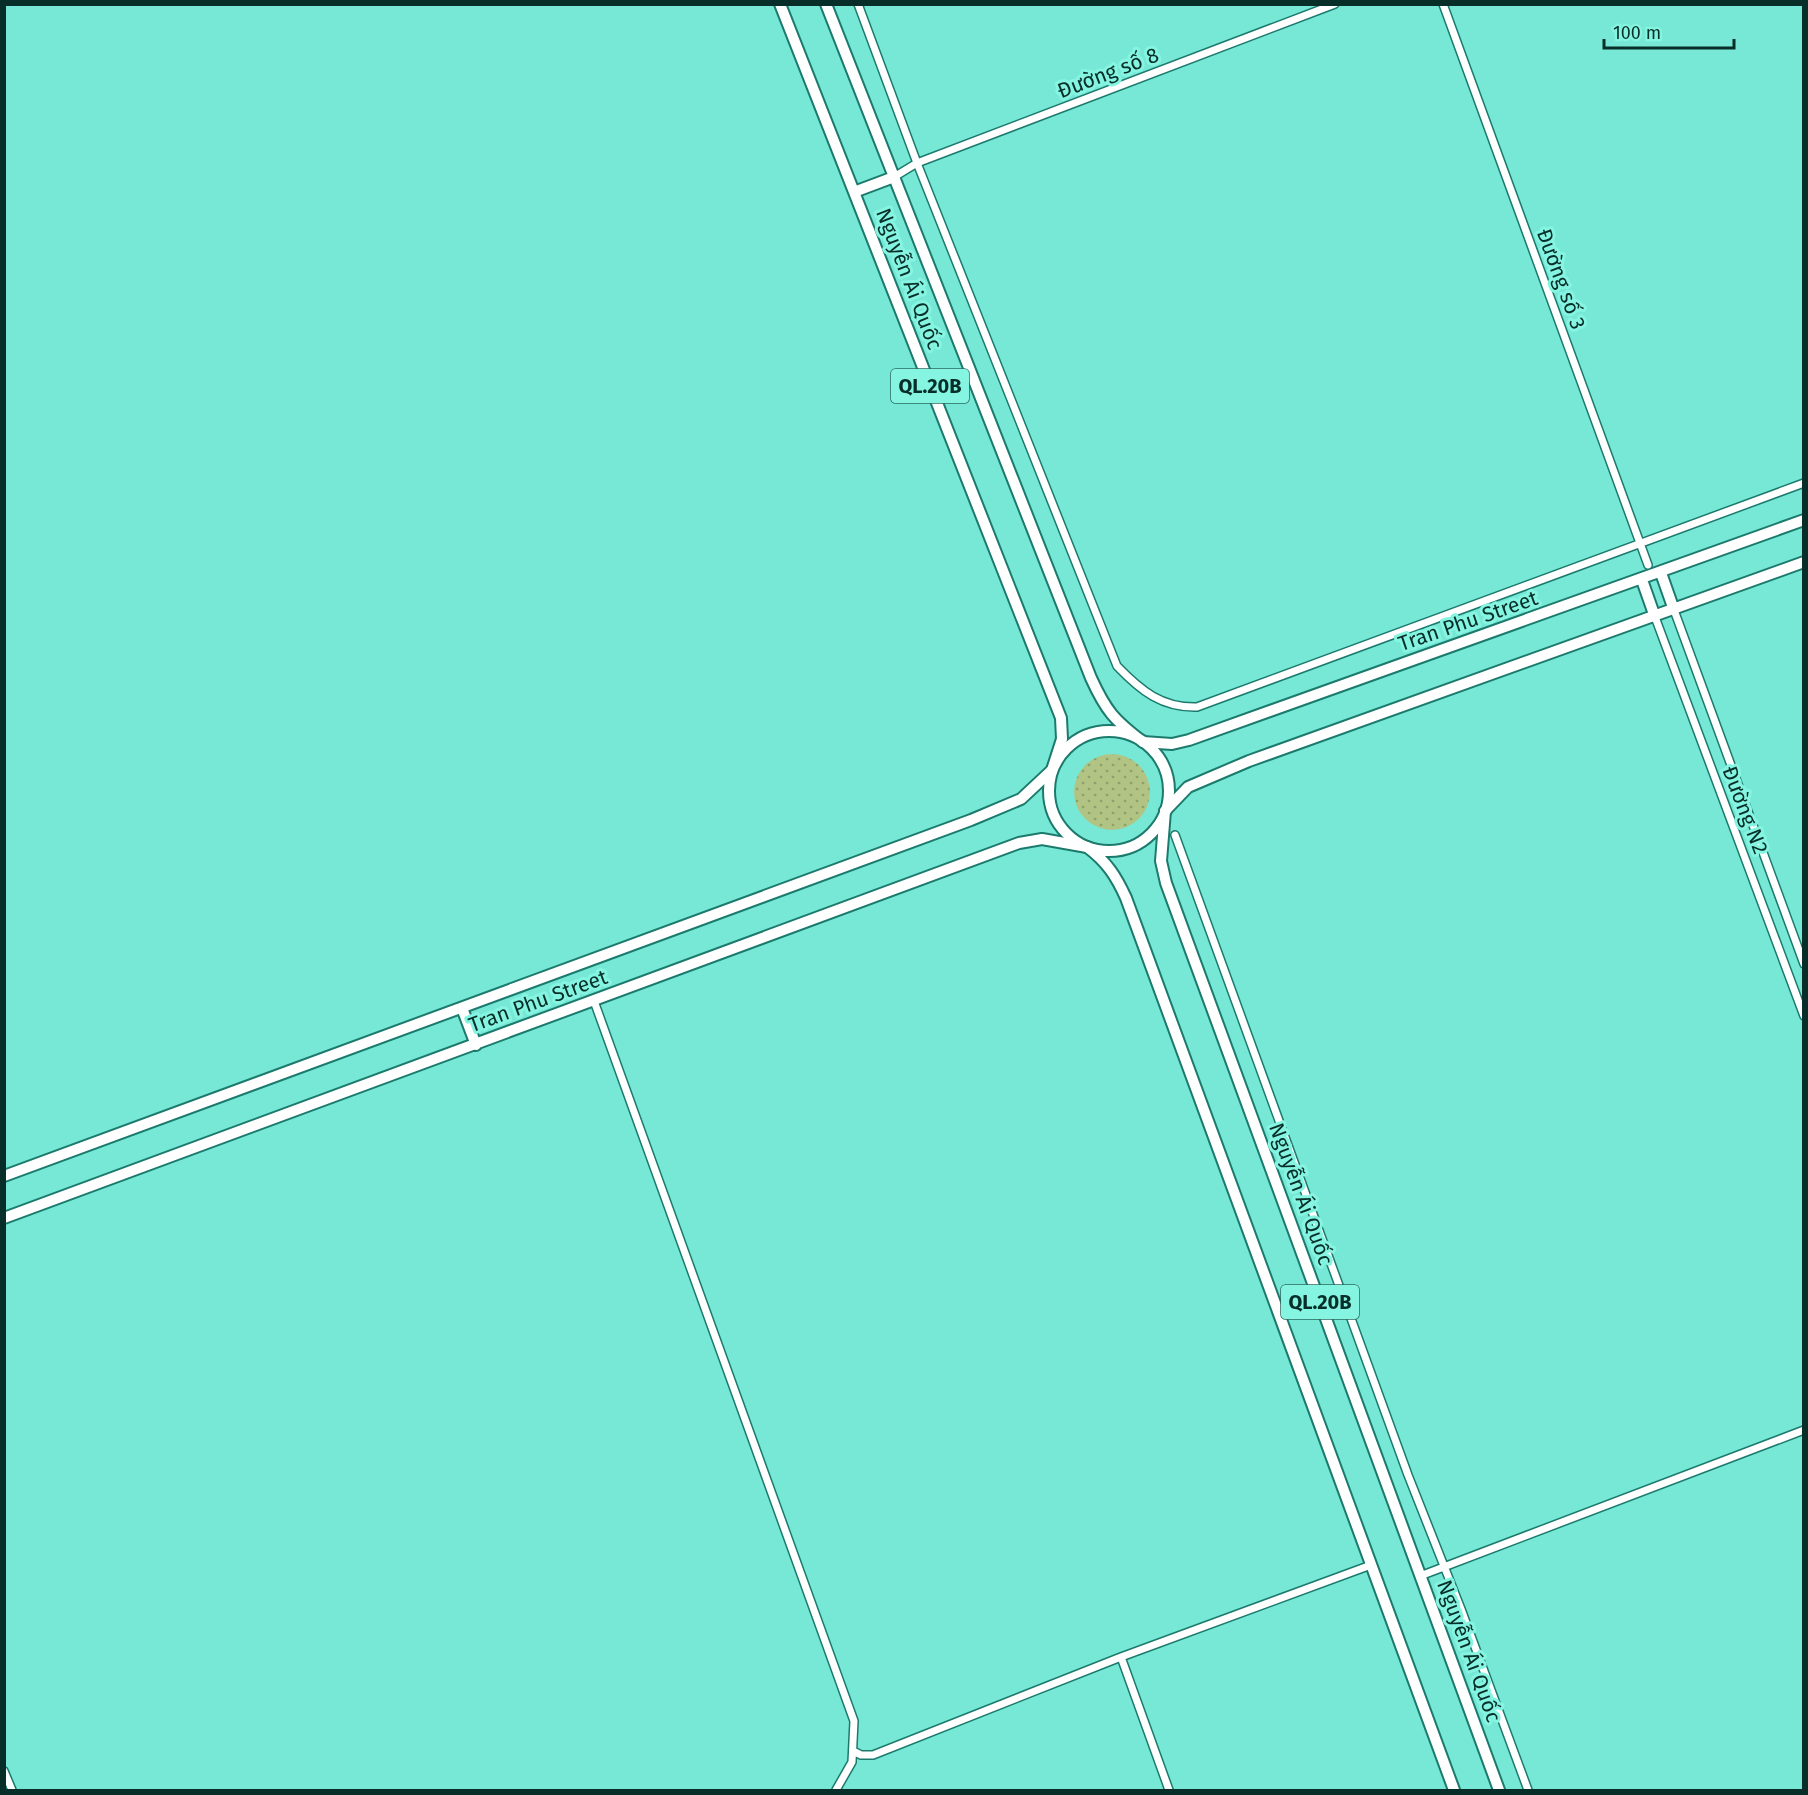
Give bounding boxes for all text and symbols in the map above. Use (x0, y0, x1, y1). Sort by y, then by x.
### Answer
scale bar (1604, 12, 1734, 50)
text: 100 m (1613, 22, 1661, 44)
street label: Đường số 8 (1054, 42, 1162, 104)
street label: Nguyễn Ái Quốc (870, 205, 948, 353)
street label: Đường số 3 (1531, 225, 1591, 333)
road number: QL.20B (891, 369, 969, 403)
street label: Tran Phu Street (1395, 585, 1542, 657)
street label: Đường N2 (1716, 762, 1774, 858)
street label: Tran Phu Street (465, 964, 611, 1038)
street label: Nguyễn Ái Quốc (1263, 1119, 1339, 1269)
road number: QL.20B (1281, 1285, 1359, 1319)
street label: Nguyễn Ái Quốc (1431, 1576, 1507, 1726)

